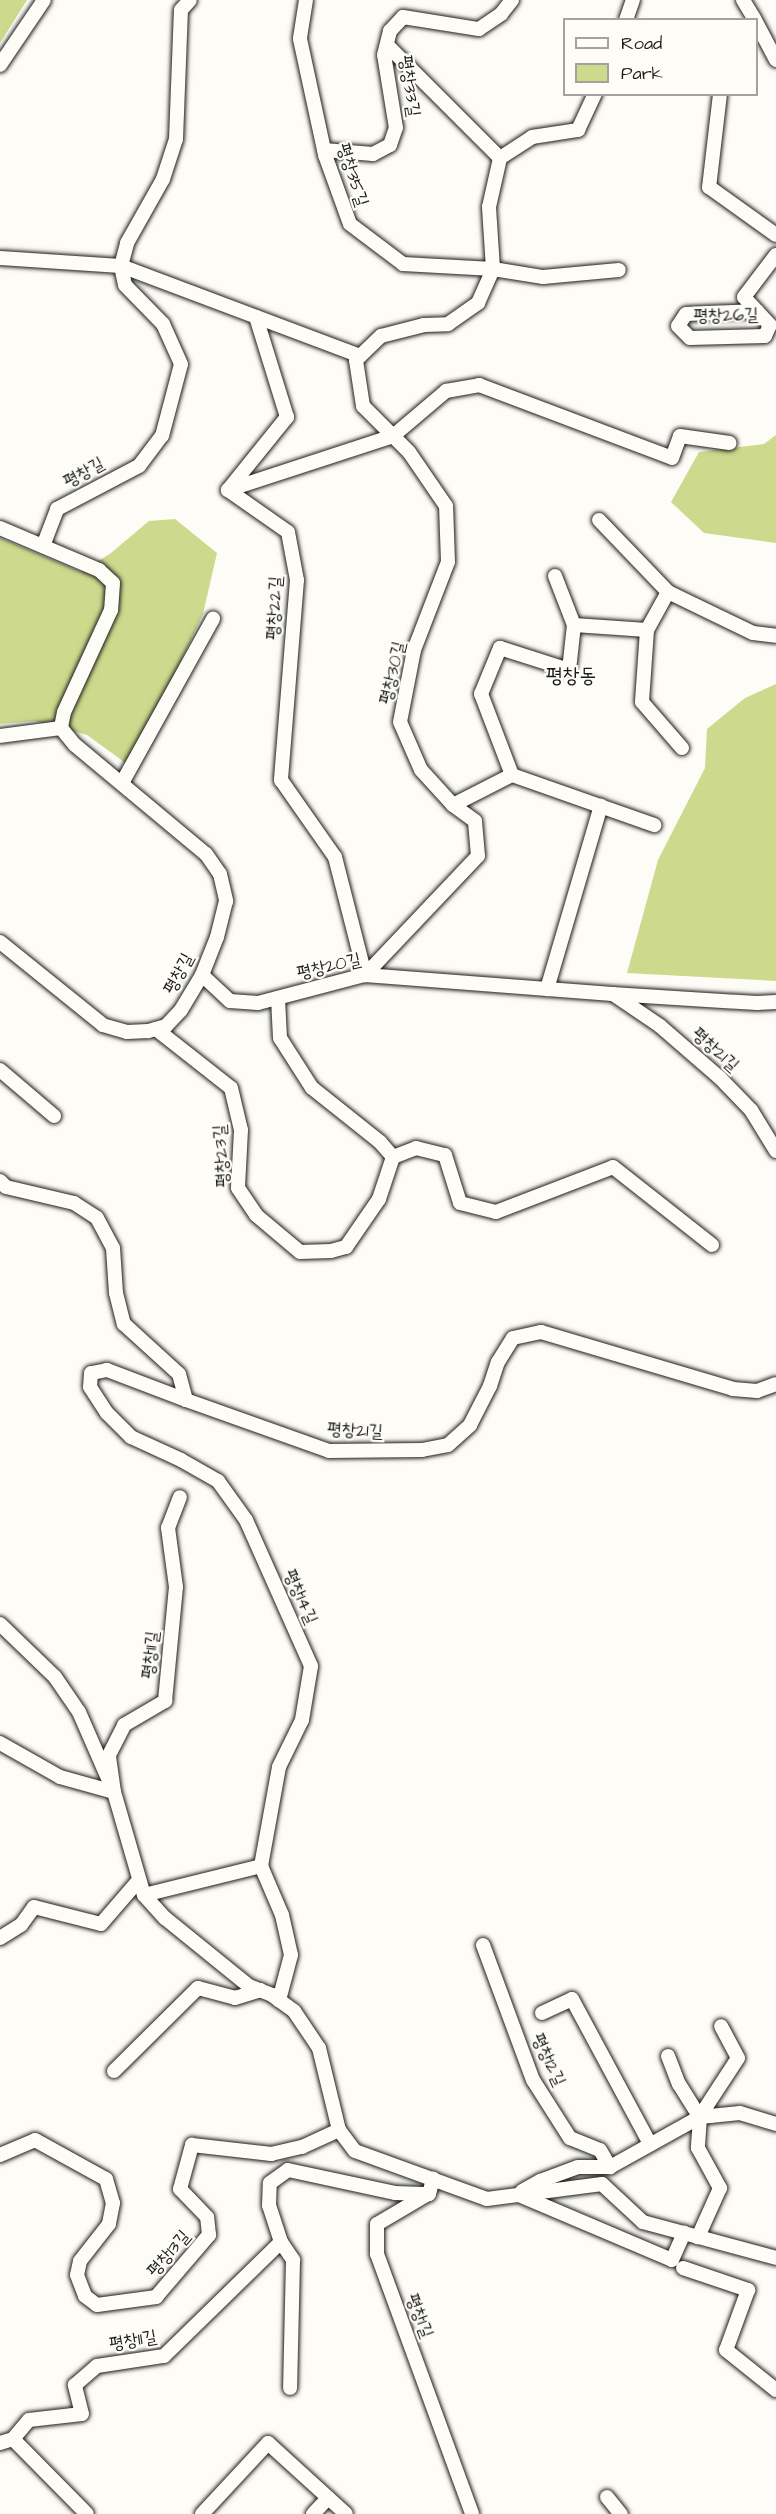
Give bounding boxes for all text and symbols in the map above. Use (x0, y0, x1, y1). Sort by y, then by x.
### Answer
legend (563, 18, 758, 96)
text: Road (621, 31, 662, 56)
street label: 평창33길 (394, 54, 424, 118)
text: Park (621, 61, 663, 86)
street label: 평창35길 (332, 141, 372, 209)
street label: 평창26길 (693, 305, 759, 327)
street label: 평창길 (60, 453, 108, 493)
street label: 평창22길 (263, 575, 287, 641)
street label: 평창30길 (375, 639, 411, 707)
district label: 평창동 (546, 663, 596, 689)
street label: 평창20길 (295, 949, 363, 985)
street label: 평창길 (159, 950, 199, 998)
street label: 평창21길 (687, 1023, 743, 1077)
street label: 평창23길 (210, 1124, 234, 1188)
street label: 평창21길 (326, 1419, 384, 1443)
street label: 평창14길 (278, 1566, 322, 1628)
street label: 평창11길 (138, 1630, 164, 1680)
street label: 평창12길 (526, 2030, 570, 2090)
street label: 평창13길 (143, 2226, 195, 2282)
street label: 평창1길 (401, 2291, 437, 2341)
street label: 평창11길 (107, 2326, 159, 2356)

